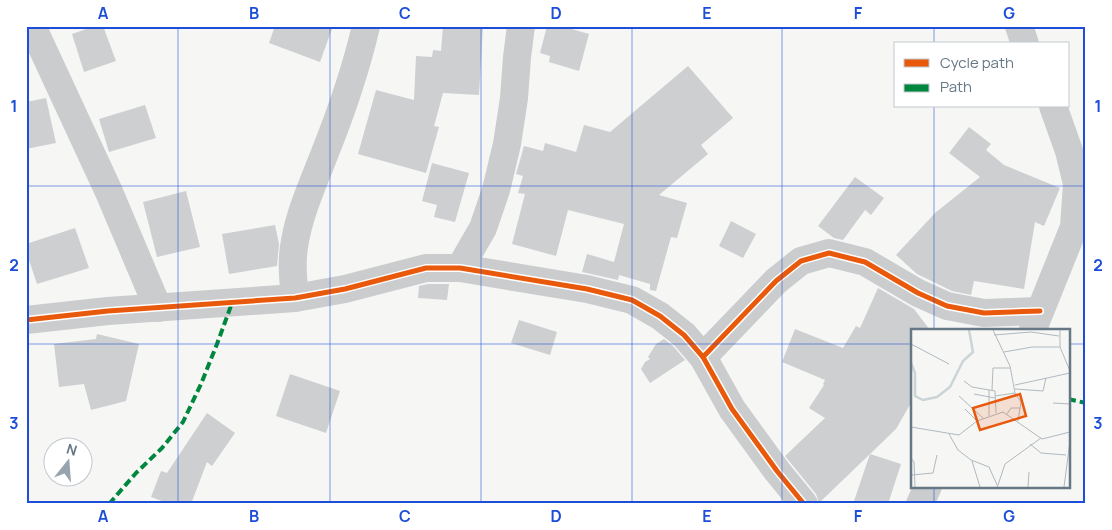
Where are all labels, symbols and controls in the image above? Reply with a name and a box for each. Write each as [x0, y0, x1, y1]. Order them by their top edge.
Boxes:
text: A [98, 2, 109, 24]
text: B [249, 2, 259, 24]
text: C [399, 2, 411, 24]
text: D [550, 2, 562, 24]
text: E [702, 2, 712, 24]
text: F [854, 2, 863, 24]
text: G [1003, 2, 1015, 24]
legend [894, 42, 1070, 108]
text: Cycle path [940, 52, 1014, 73]
text: Path [940, 76, 972, 97]
text: 1 [10, 95, 18, 117]
text: 1 [1094, 95, 1102, 117]
text: 2 [9, 254, 19, 276]
text: 2 [1093, 254, 1103, 276]
inset map [911, 329, 1070, 488]
text: 3 [9, 412, 19, 434]
text: 3 [1093, 412, 1103, 434]
north arrow [42, 438, 92, 488]
text: N [64, 439, 80, 460]
text: A [98, 505, 109, 527]
text: B [249, 505, 259, 527]
text: C [399, 505, 411, 527]
text: D [550, 505, 562, 527]
text: E [702, 505, 712, 527]
text: F [854, 505, 863, 527]
text: G [1003, 505, 1015, 527]

